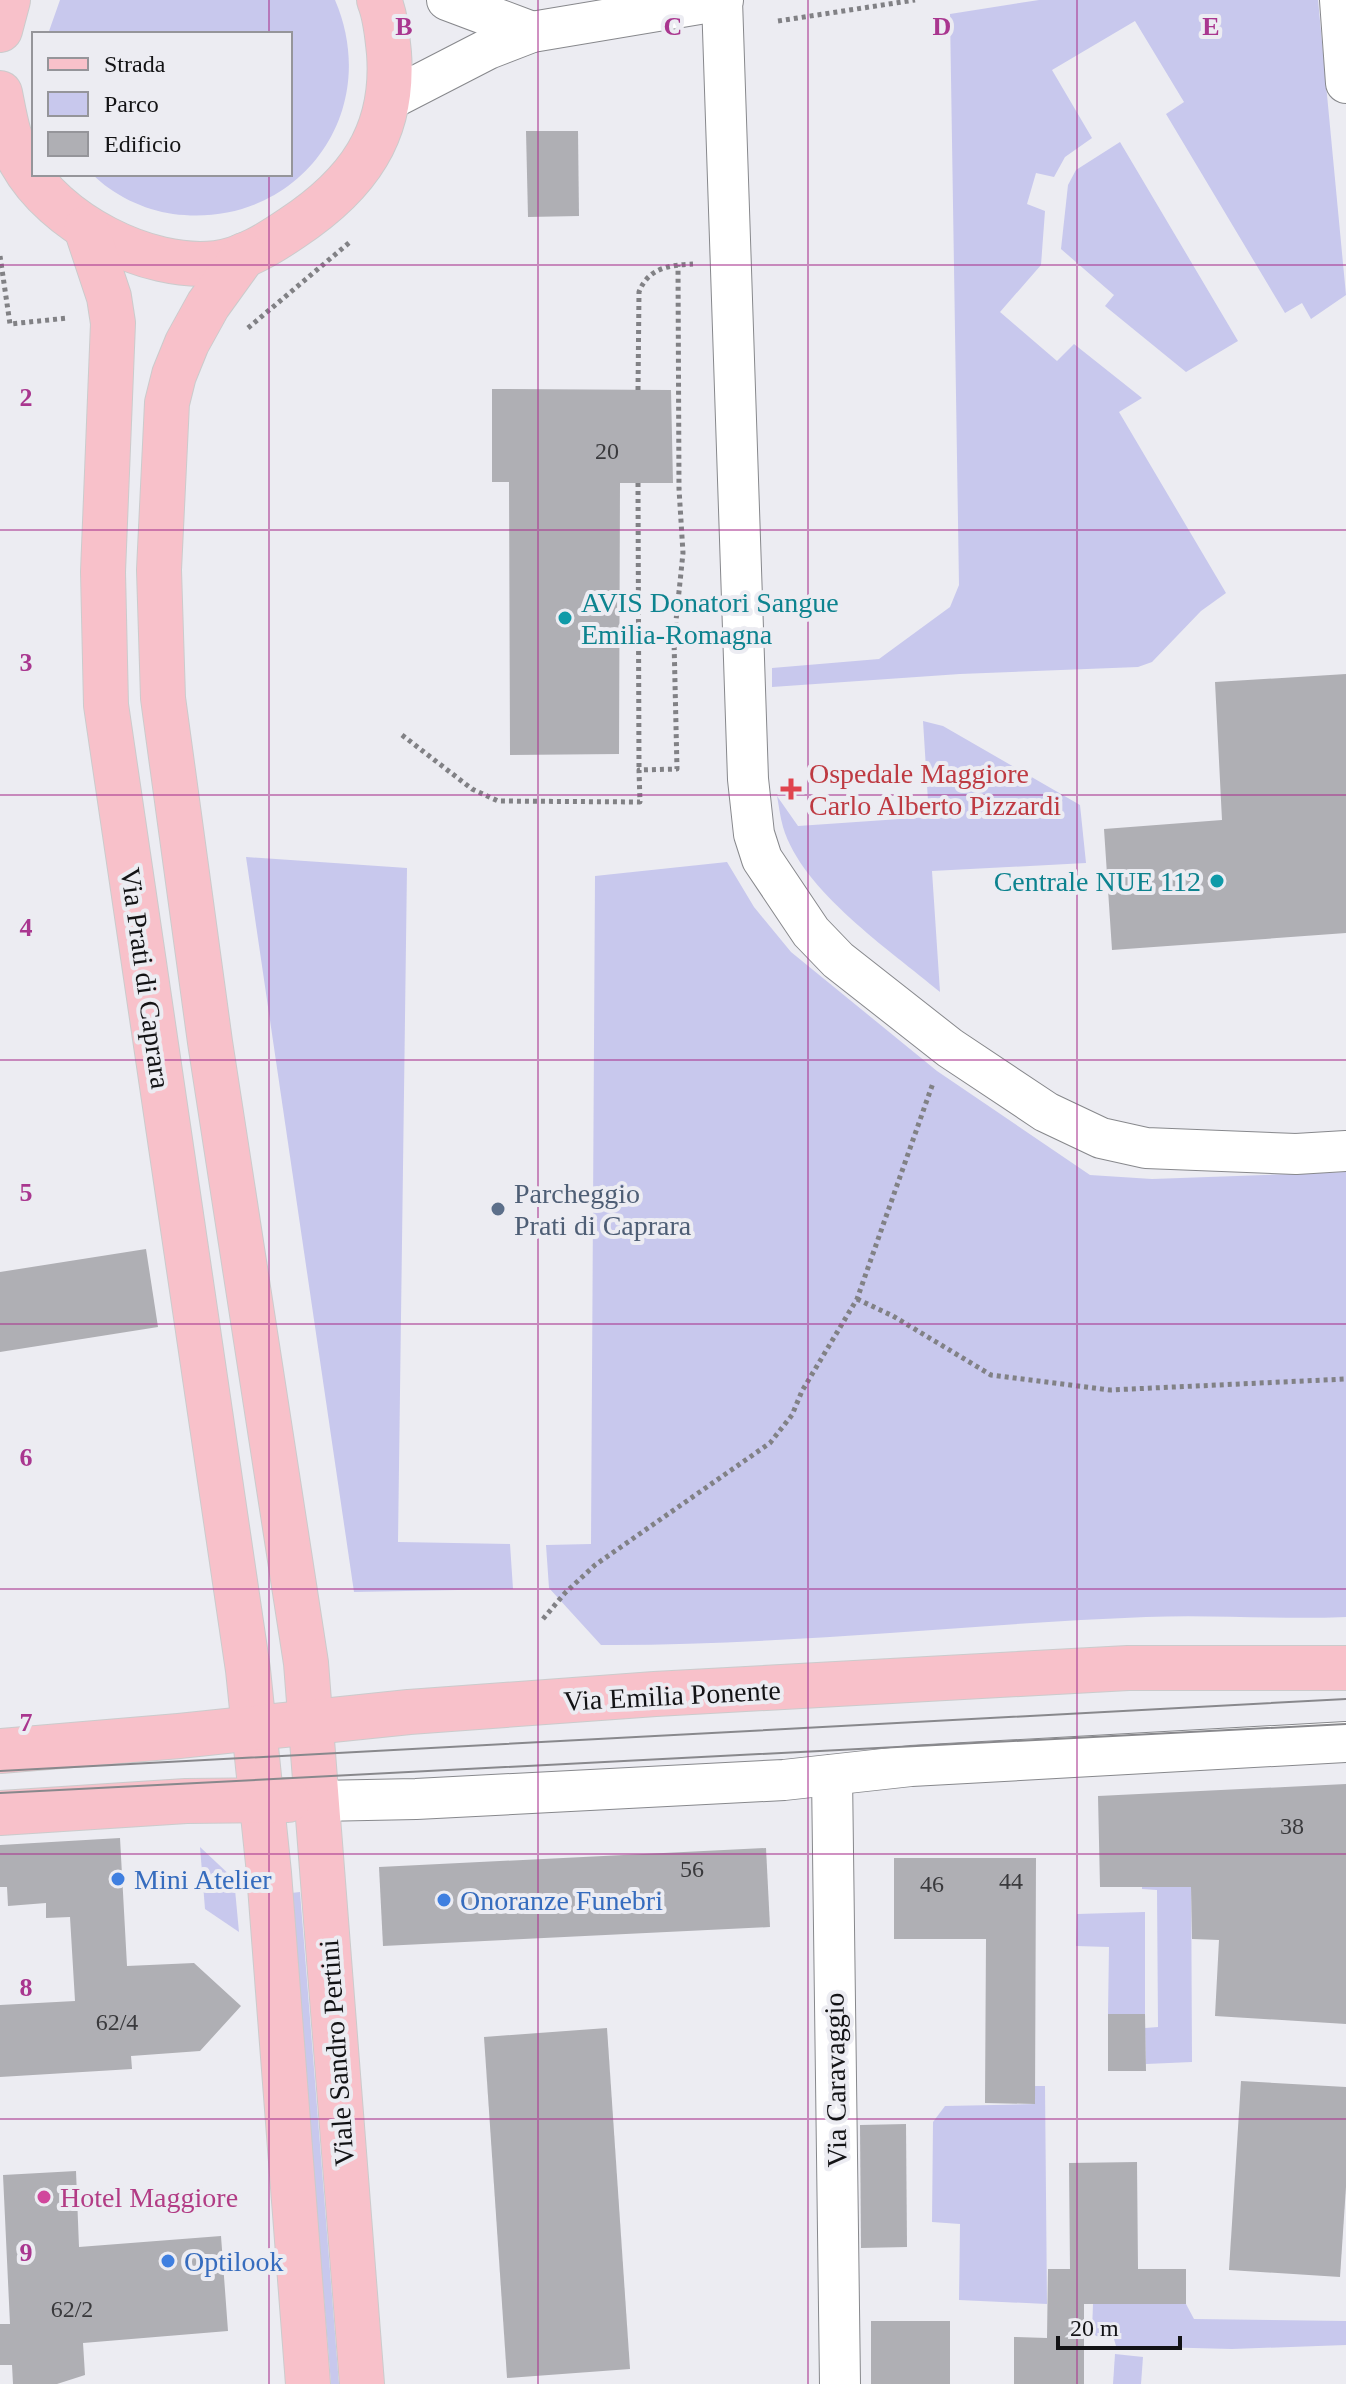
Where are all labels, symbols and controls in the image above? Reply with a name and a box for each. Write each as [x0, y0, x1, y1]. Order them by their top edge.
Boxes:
text: B [395, 12, 413, 41]
text: C [664, 12, 682, 41]
text: D [933, 12, 951, 41]
text: E [1202, 12, 1220, 41]
legend [32, 32, 292, 176]
text: Strada [104, 51, 166, 77]
text: Parco [104, 91, 159, 117]
text: Edificio [104, 131, 181, 157]
text: 2 [20, 383, 33, 412]
house number: 20 [595, 438, 619, 464]
place label: AVIS Donatori Sangue Emilia-Romagna [581, 587, 839, 650]
marker: AVIS Donatori Sangue Emilia-Romagna [556, 609, 574, 627]
text: 3 [20, 648, 33, 677]
place label: Ospedale Maggiore Carlo Alberto Pizzardi [809, 758, 1061, 821]
marker: Ospedale Maggiore Carlo Alberto Pizzardi [780, 778, 802, 800]
street label: Via Prati di Caprara [115, 865, 176, 1091]
place label: Centrale NUE 112 [994, 866, 1201, 897]
marker: Centrale NUE 112 [1208, 872, 1226, 890]
text: 4 [20, 913, 33, 942]
text: 5 [20, 1178, 33, 1207]
place label: Parcheggio Prati di Caprara [514, 1178, 692, 1241]
marker: Parcheggio Prati di Caprara [489, 1200, 507, 1218]
text: 6 [20, 1443, 33, 1472]
street label: Via Emilia Ponente [563, 1674, 781, 1717]
text: 7 [20, 1708, 33, 1737]
house number: 38 [1280, 1813, 1304, 1839]
house number: 56 [680, 1856, 704, 1882]
place label: Mini Atelier [134, 1864, 272, 1895]
house number: 44 [999, 1868, 1023, 1894]
marker: Mini Atelier [109, 1870, 127, 1888]
house number: 46 [920, 1871, 944, 1897]
place label: Onoranze Funebri [460, 1885, 663, 1916]
marker: Onoranze Funebri [435, 1891, 453, 1909]
street label: Viale Sandro Pertini [313, 1938, 360, 2167]
text: 8 [20, 1973, 33, 2002]
street label: Via Caravaggio [818, 1992, 853, 2168]
house number: 62/4 [96, 2009, 138, 2035]
place label: Hotel Maggiore [60, 2182, 238, 2213]
marker: Hotel Maggiore [35, 2188, 53, 2206]
text: 9 [20, 2238, 33, 2267]
place label: Optilook [184, 2246, 284, 2277]
marker: Optilook [159, 2252, 177, 2270]
house number: 62/2 [51, 2296, 93, 2322]
scale bar [1058, 2300, 1180, 2350]
text: 20 m [1070, 2315, 1119, 2341]

